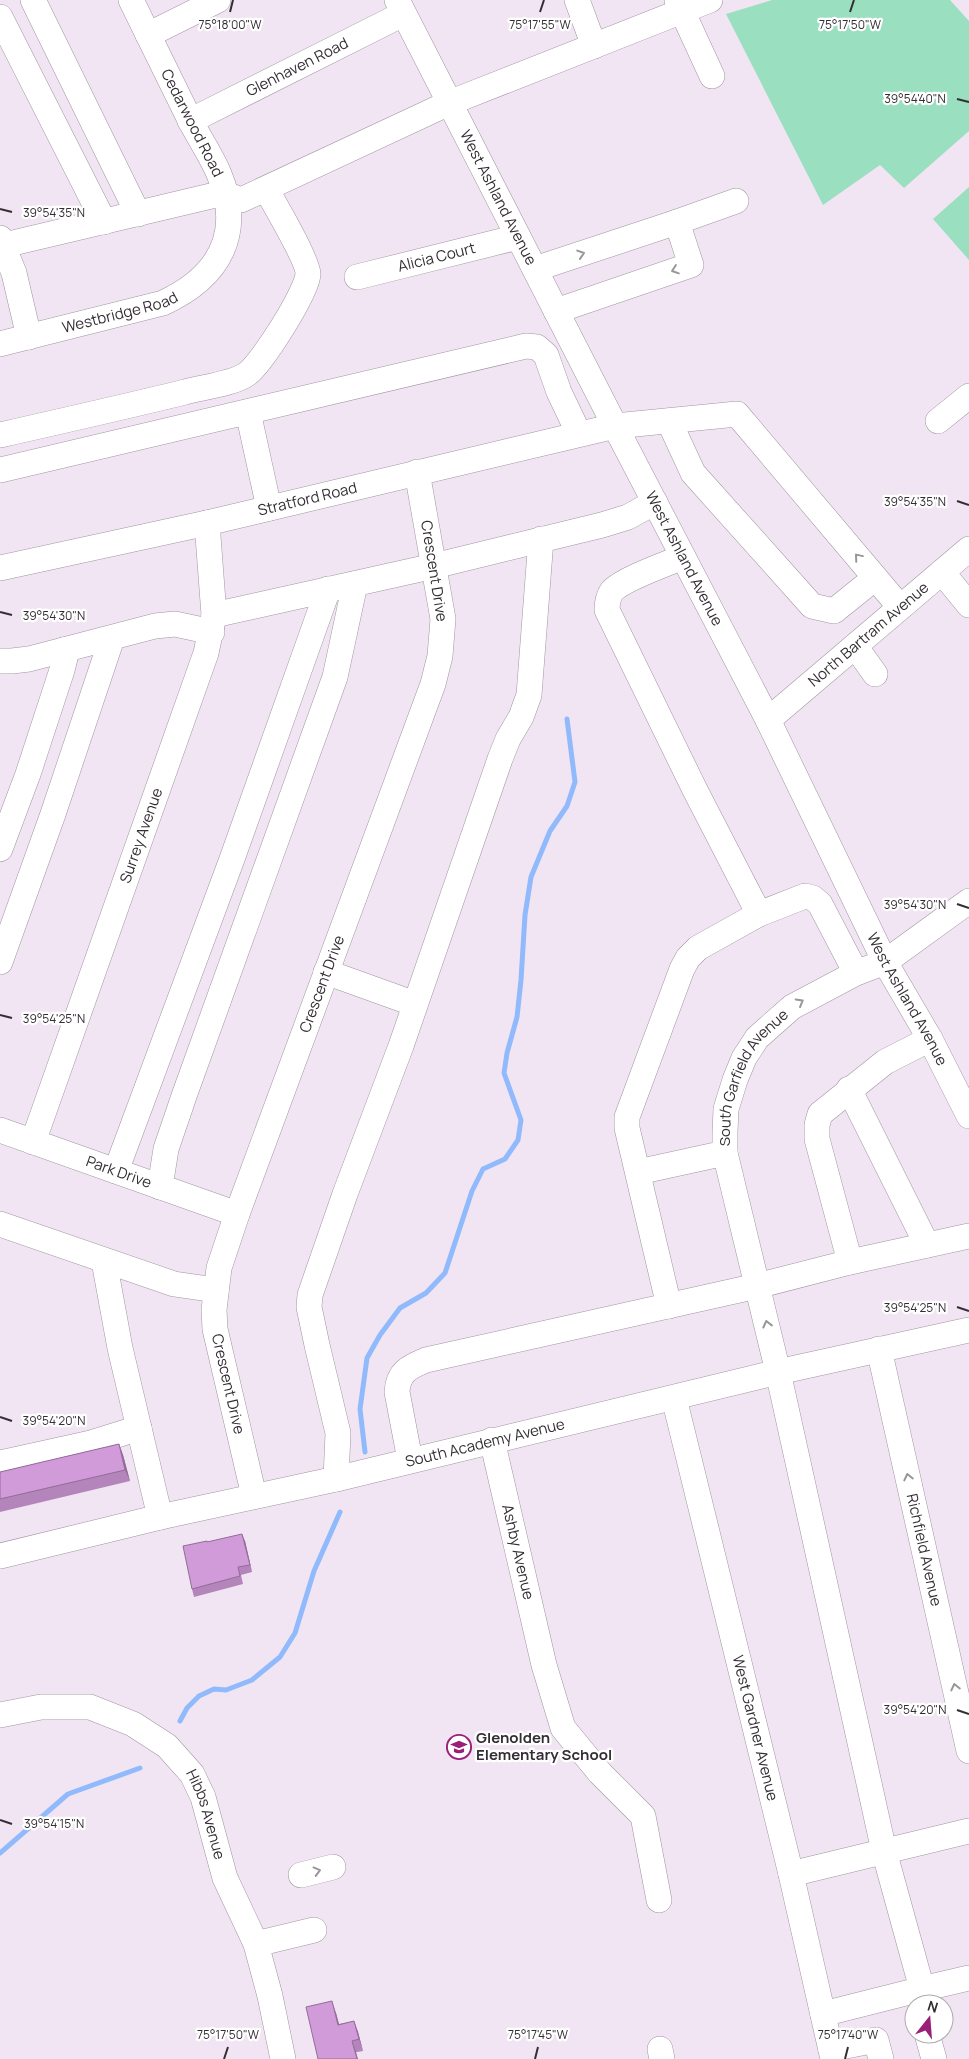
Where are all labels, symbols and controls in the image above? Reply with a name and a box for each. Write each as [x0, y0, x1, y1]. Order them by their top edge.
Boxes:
text: 75°18'00"W [198, 16, 262, 33]
text: 75°17'55"W [509, 16, 571, 33]
text: 75°17'50"W [819, 16, 882, 33]
street label: Glenhaven Road [242, 32, 352, 101]
street label: Cedarwood Road [156, 65, 229, 180]
text: 39°54'40"N [884, 90, 946, 107]
street label: West Ashland Avenue [455, 126, 542, 269]
text: 39°54'35"N [23, 204, 85, 221]
street label: Alicia Court [395, 237, 478, 277]
one-way arrow [576, 250, 585, 260]
one-way arrow [672, 264, 680, 274]
street label: Westbridge Road [60, 286, 181, 338]
street label: Stratford Road [256, 477, 359, 521]
street label: West Ashland Avenue [641, 487, 728, 630]
text: 39°54'35"N [884, 493, 946, 510]
street label: Crescent Drive [416, 519, 453, 623]
one-way arrow [855, 554, 863, 563]
street label: North Bartram Avenue [803, 577, 933, 691]
text: 39°54'30"N [23, 607, 85, 624]
street label: Surrey Avenue [114, 785, 168, 886]
text: 39°54'30"N [884, 896, 946, 913]
street label: West Ashland Avenue [862, 929, 953, 1069]
street label: Crescent Drive [294, 932, 349, 1035]
one-way arrow [795, 998, 804, 1008]
street label: South Garfield Avenue [714, 1004, 793, 1146]
text: 39°54'25"N [23, 1010, 85, 1027]
street label: Park Drive [83, 1150, 155, 1193]
text: 39°54'25"N [884, 1299, 946, 1316]
one-way arrow [762, 1320, 773, 1329]
street label: Crescent Drive [207, 1332, 250, 1436]
text: 39°54'20"N [23, 1412, 85, 1429]
street label: South Academy Avenue [403, 1413, 567, 1472]
one-way arrow [903, 1472, 913, 1481]
street label: Richfield Avenue [902, 1492, 947, 1608]
street label: Ashby Avenue [497, 1502, 540, 1602]
street label: West Gardner Avenue [728, 1653, 784, 1803]
one-way arrow [950, 1682, 960, 1691]
text: 39°54'20"N [884, 1701, 946, 1718]
place label: Glenolden Elementary School [476, 1727, 612, 1765]
school or university icon: Glenolden Elementary School [446, 1734, 472, 1760]
street label: Hibbs Avenue [181, 1766, 231, 1862]
text: 39°54'15"N [24, 1815, 84, 1832]
one-way arrow [313, 1866, 322, 1877]
north arrow [904, 1994, 954, 2044]
text: N [925, 1996, 941, 2017]
text: 75°17'50"W [197, 2026, 260, 2043]
text: 75°17'45"W [508, 2026, 569, 2043]
text: 75°17'40"W [818, 2026, 879, 2043]

